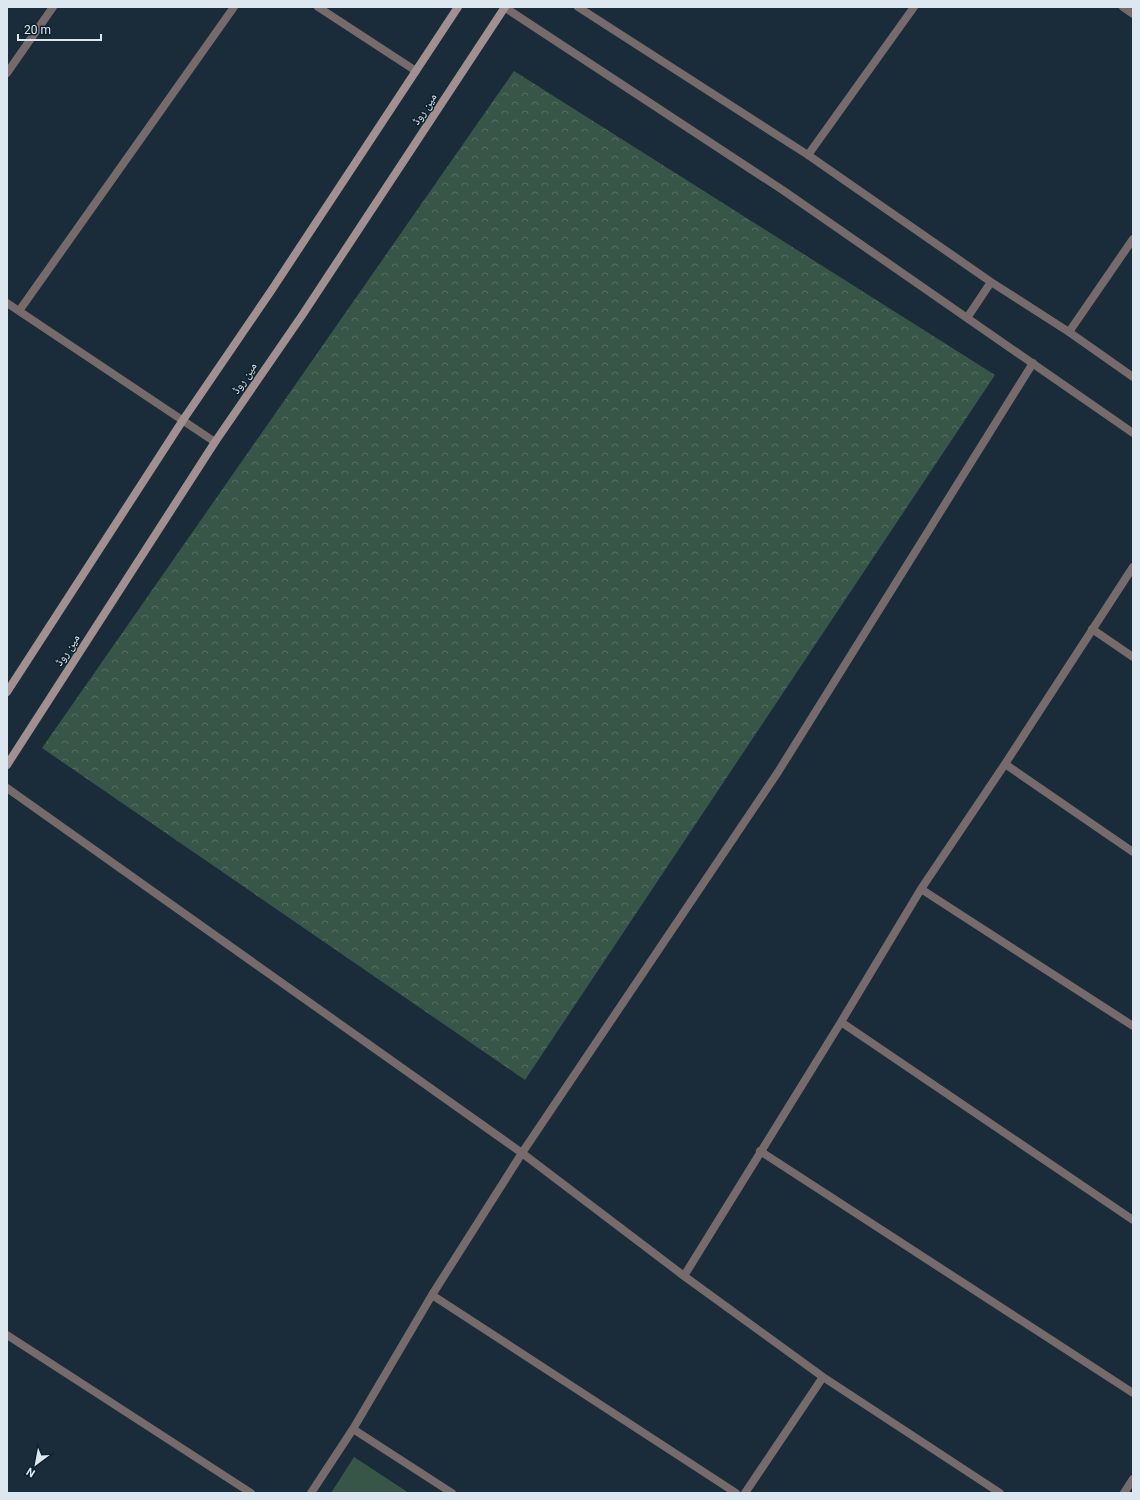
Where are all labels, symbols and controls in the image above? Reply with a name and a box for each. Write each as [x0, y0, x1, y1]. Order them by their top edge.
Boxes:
scale bar [18, 16, 101, 42]
text: 20 m [24, 23, 51, 37]
street label: مین روڈ [409, 91, 440, 128]
street label: مین روڈ [228, 360, 260, 397]
street label: مین روڈ [52, 632, 83, 669]
north arrow [16, 1444, 56, 1484]
text: N [24, 1464, 38, 1480]

